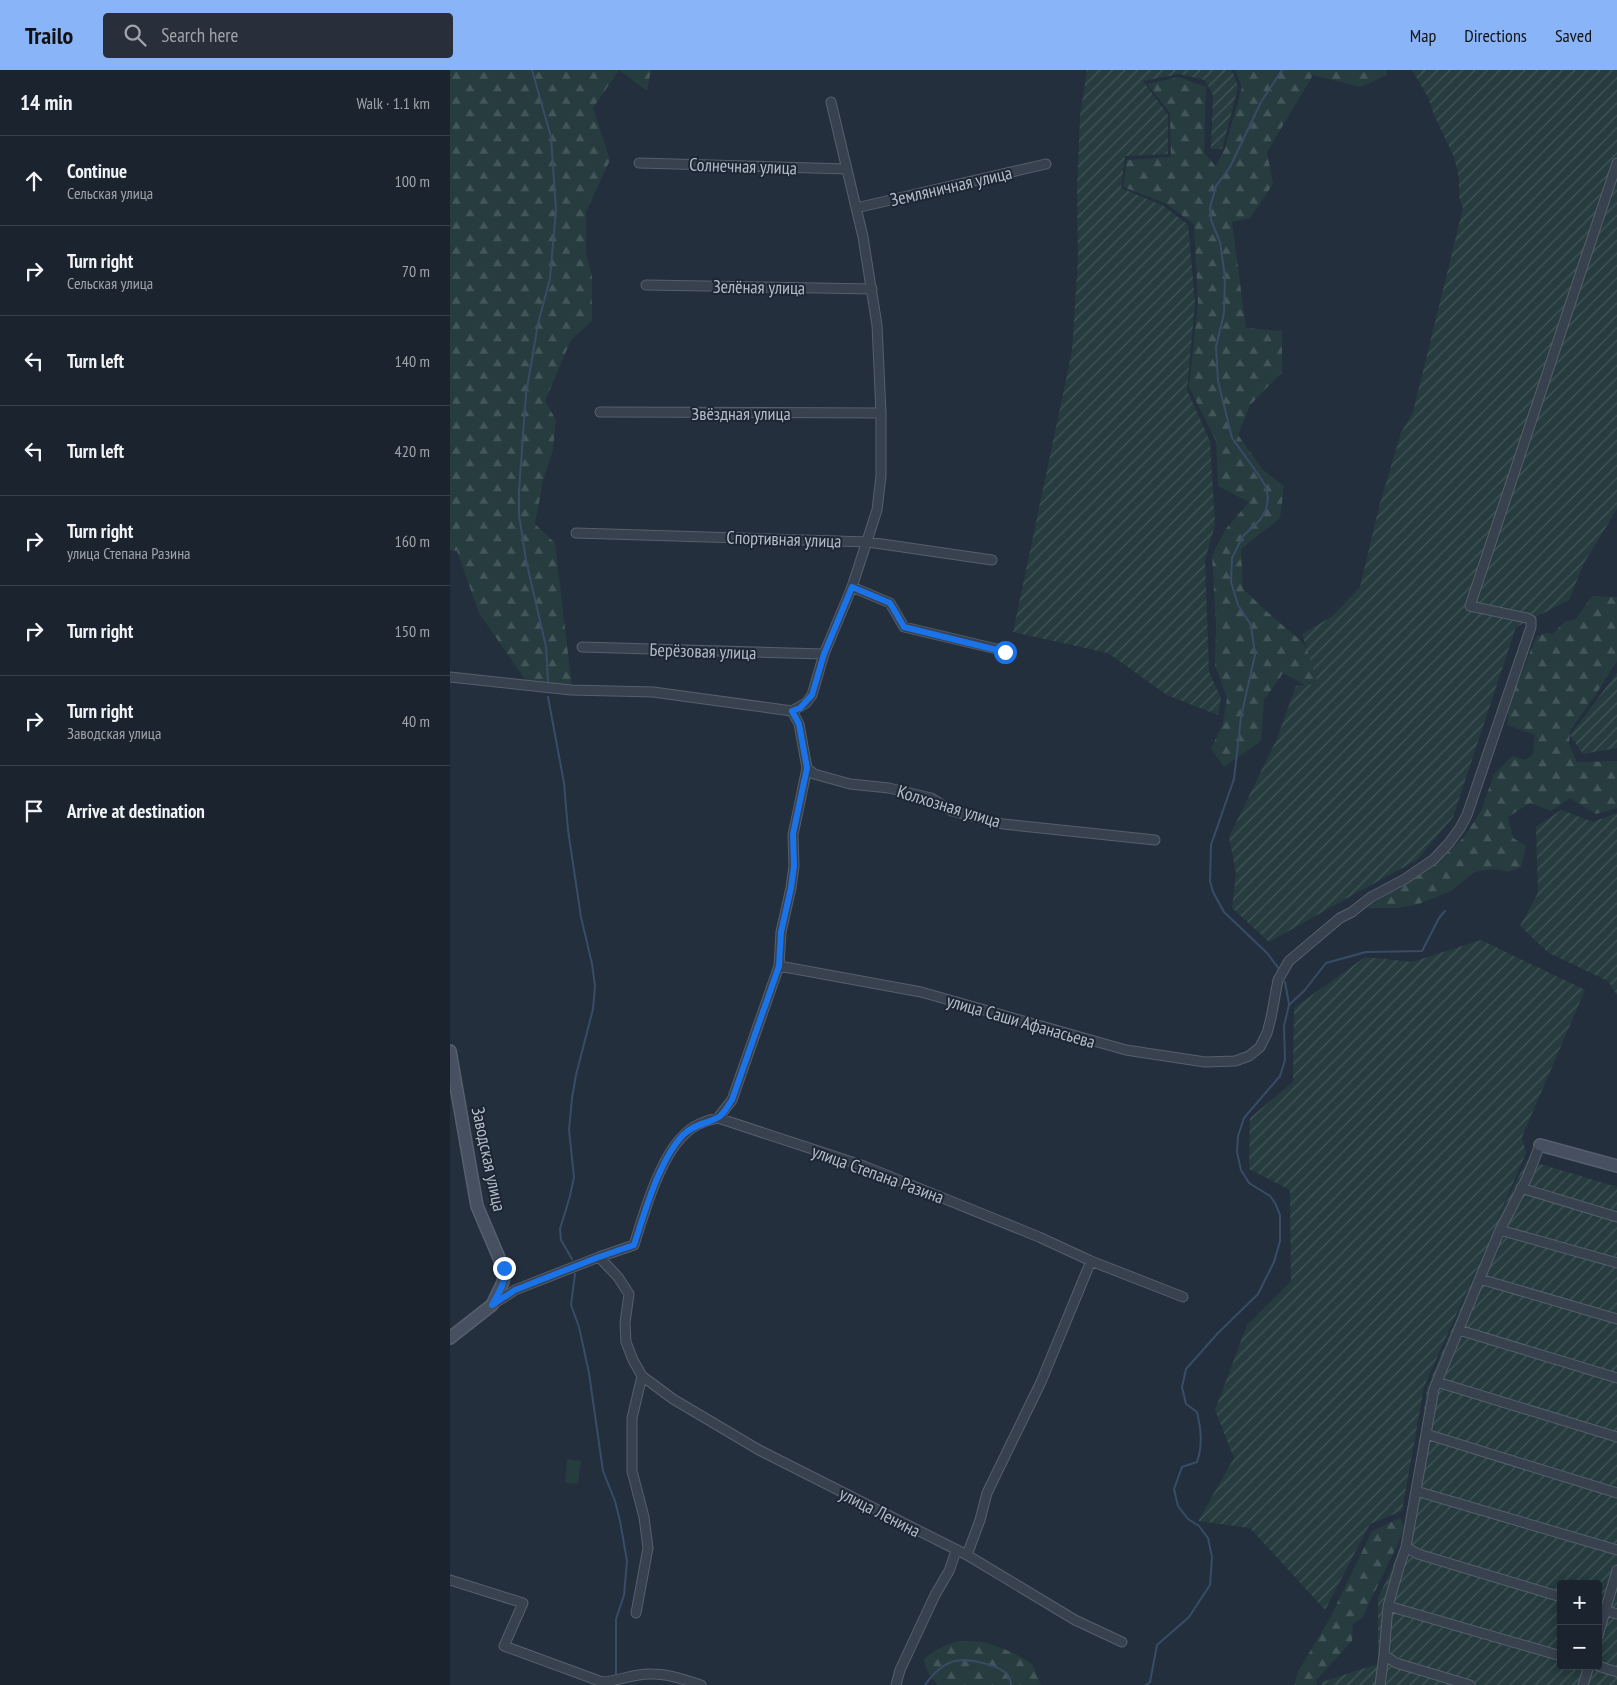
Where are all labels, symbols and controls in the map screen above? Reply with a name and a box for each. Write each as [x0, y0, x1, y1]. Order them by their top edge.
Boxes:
search box [103, 13, 453, 58]
text: Trailo [25, 20, 73, 51]
icon: search [121, 21, 149, 49]
text: Search here [161, 23, 238, 47]
text: Map [1410, 24, 1436, 47]
text: Directions [1464, 24, 1527, 47]
text: Saved [1555, 24, 1592, 47]
text: 14 min [20, 89, 72, 116]
text: Walk · 1.1 km [356, 93, 430, 113]
street label: Солнечная улица [689, 153, 797, 179]
text: Continue [67, 159, 127, 183]
street label: Земляничная улица [888, 161, 1014, 211]
icon: ahead [20, 167, 48, 195]
text: 100 m [395, 171, 430, 191]
text: Сельская улица [67, 183, 153, 203]
text: Turn right [67, 249, 133, 273]
icon: right [20, 257, 48, 285]
text: 70 m [402, 261, 430, 281]
text: Сельская улица [67, 273, 153, 293]
street label: Зелёная улица [713, 275, 805, 299]
icon: left [20, 347, 48, 375]
text: Turn left [67, 349, 124, 373]
text: 140 m [395, 351, 430, 371]
street label: Звёздная улица [691, 402, 791, 425]
icon: left [20, 437, 48, 465]
text: Turn left [67, 439, 124, 463]
text: 420 m [395, 441, 430, 461]
text: Turn right [67, 519, 133, 543]
street label: Спортивная улица [726, 526, 842, 552]
icon: right [20, 527, 48, 555]
text: 160 m [395, 531, 430, 551]
text: улица Степана Разина [67, 543, 190, 563]
icon: right [20, 617, 48, 645]
text: Turn right [67, 619, 133, 643]
text: 150 m [395, 621, 430, 641]
street label: Берёзовая улица [649, 638, 757, 664]
route start [994, 641, 1017, 664]
text: Turn right [67, 699, 133, 723]
icon: right [20, 707, 48, 735]
text: 40 m [402, 711, 430, 731]
text: Заводская улица [67, 723, 161, 743]
street label: Колхозная улица [894, 779, 1004, 833]
icon: arrive [20, 797, 48, 825]
text: Arrive at destination [67, 799, 205, 823]
street label: улица Саши Афанасьева [944, 989, 1098, 1053]
street label: Заводская улица [467, 1105, 511, 1213]
street label: улица Степана Разина [809, 1139, 947, 1209]
route end [493, 1257, 516, 1280]
street label: улица Ленина [836, 1482, 924, 1542]
map controls [1557, 1580, 1602, 1670]
button: + [1557, 1580, 1602, 1625]
button: − [1557, 1625, 1602, 1670]

